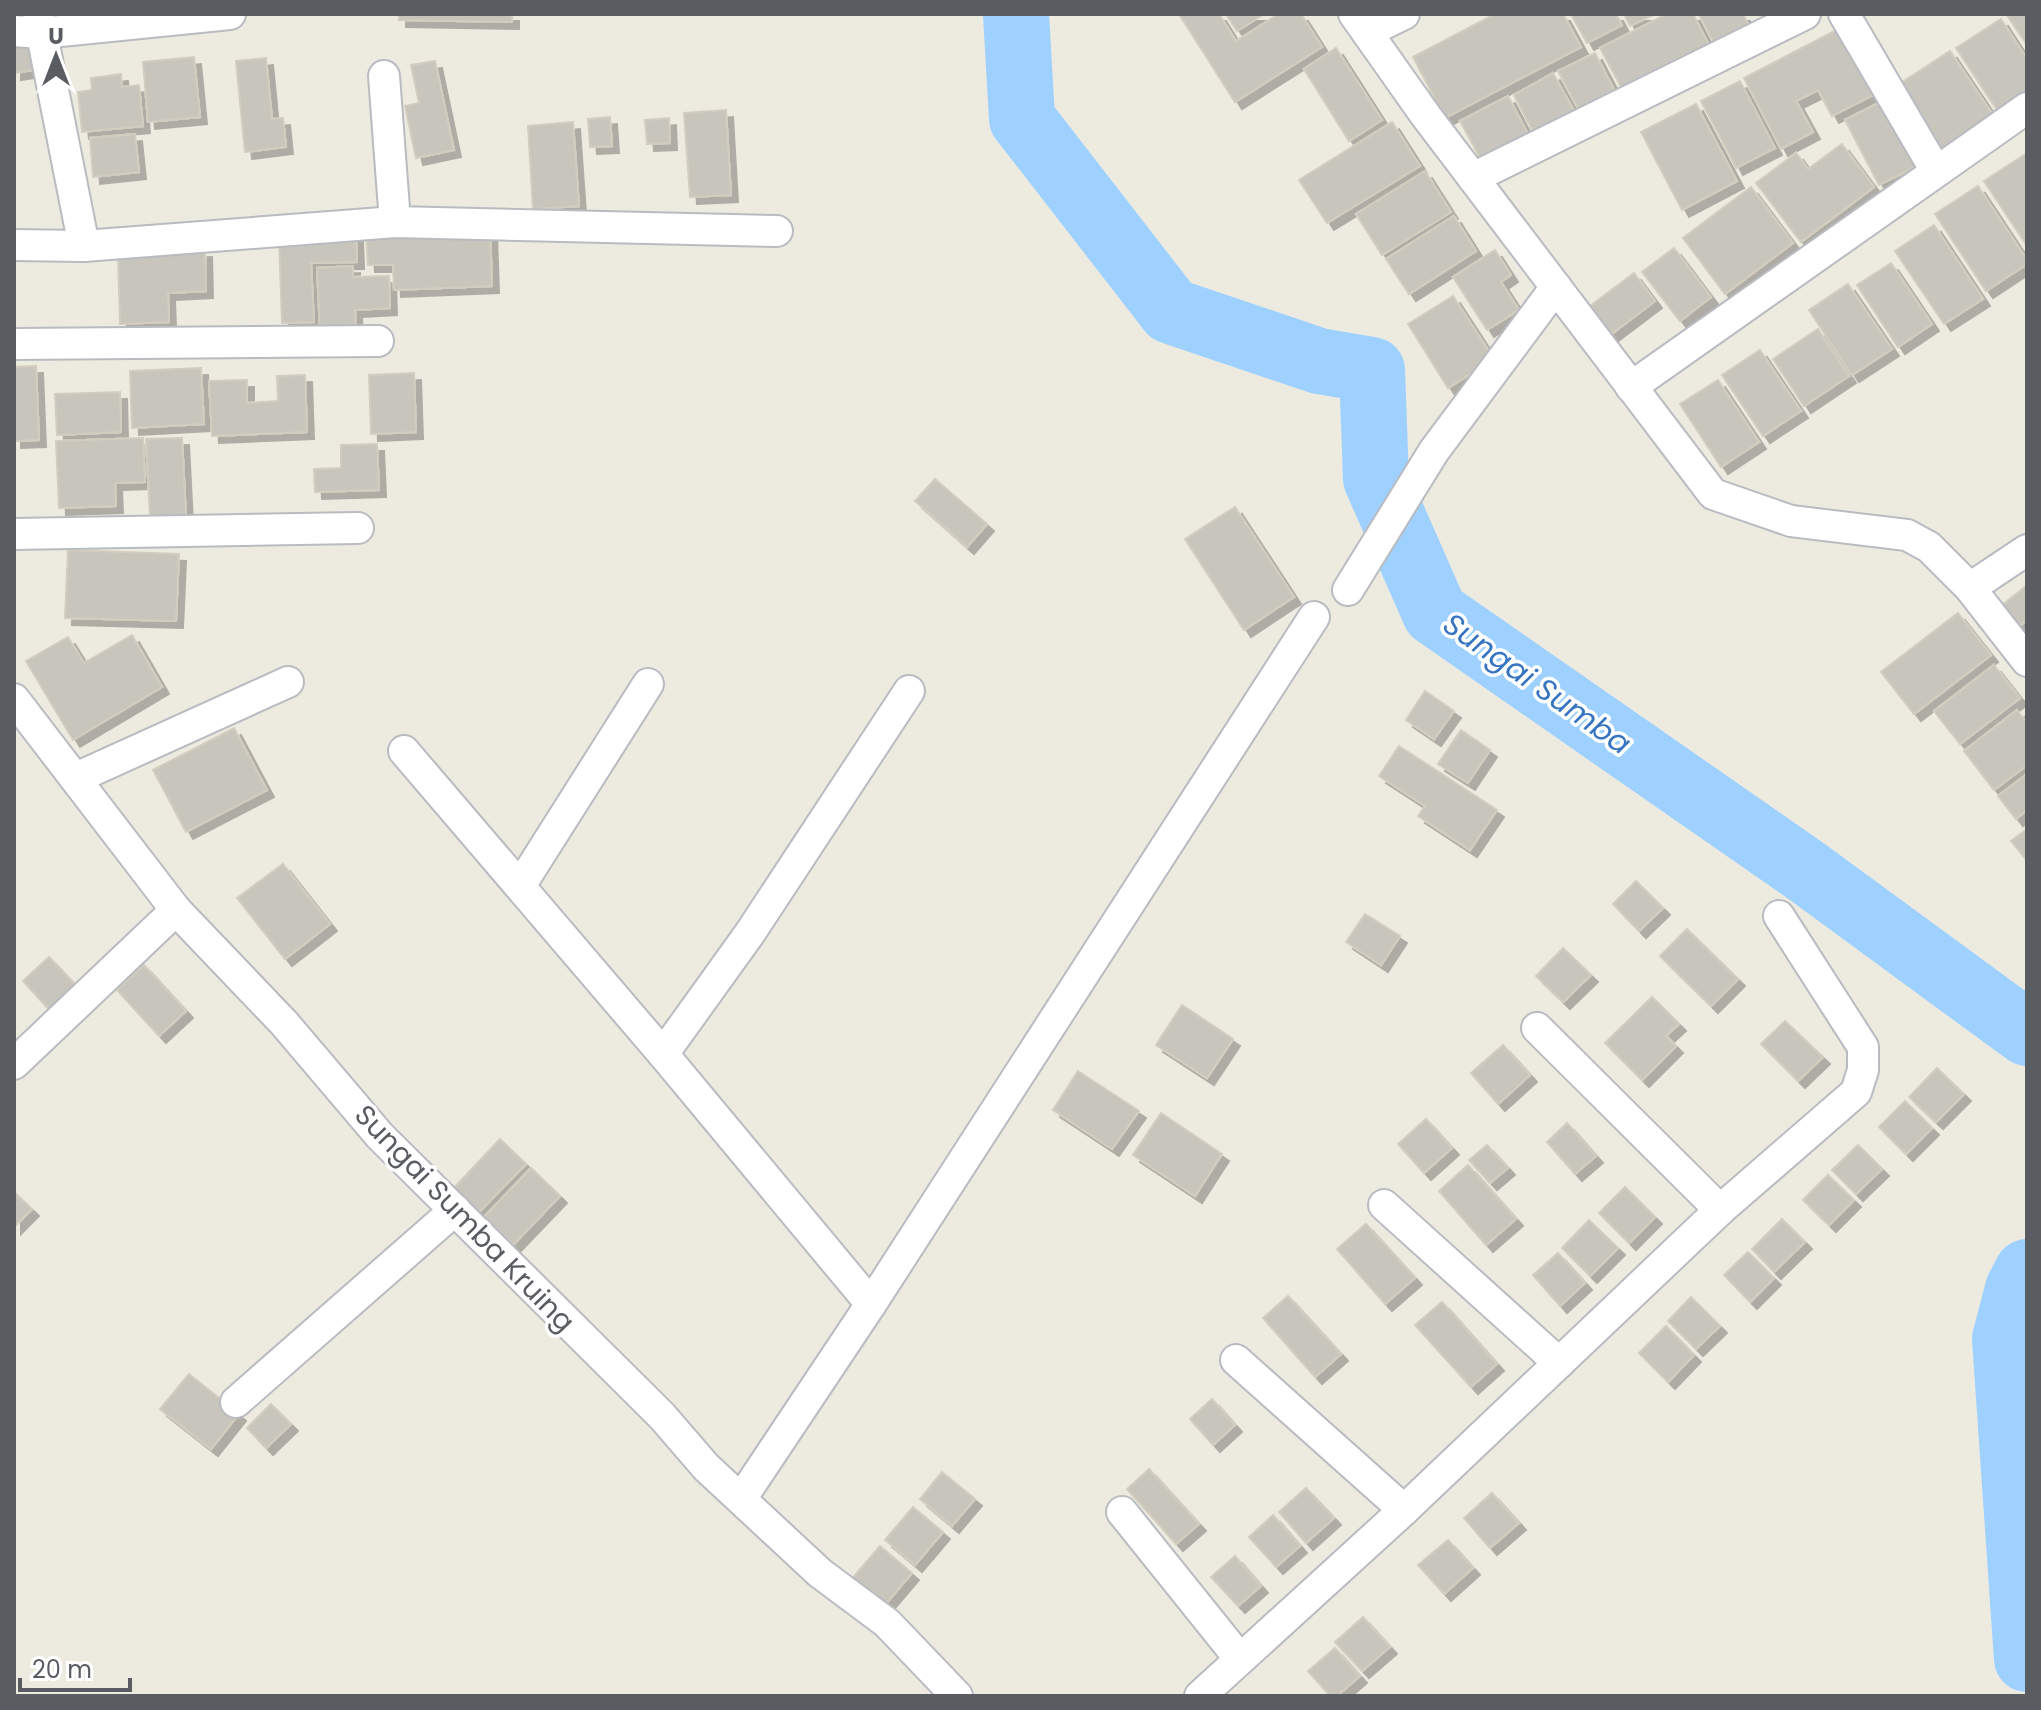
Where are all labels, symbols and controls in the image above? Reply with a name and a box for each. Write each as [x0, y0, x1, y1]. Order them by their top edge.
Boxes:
north arrow [16, 16, 96, 96]
text: U [48, 21, 64, 52]
water label: Sungai Sumba [1434, 603, 1640, 765]
street label: Sungai Sumba Kruing [346, 1096, 584, 1340]
scale bar [20, 1642, 130, 1692]
text: 20 m [32, 1653, 92, 1686]

